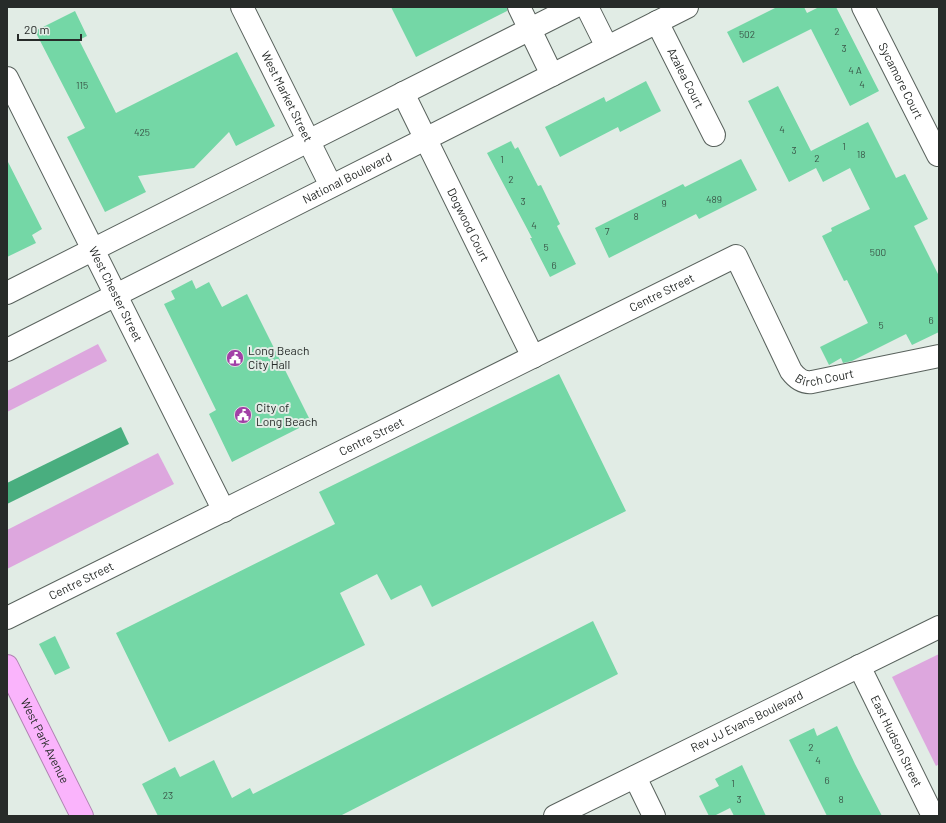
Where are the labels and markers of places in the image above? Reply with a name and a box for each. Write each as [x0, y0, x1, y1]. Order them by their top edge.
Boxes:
place label: Long Beach City Hall [248, 343, 309, 371]
public building icon: Long Beach City Hall [225, 348, 245, 368]
place label: City of Long Beach [256, 400, 317, 428]
public building icon: City of Long Beach [233, 405, 253, 425]

